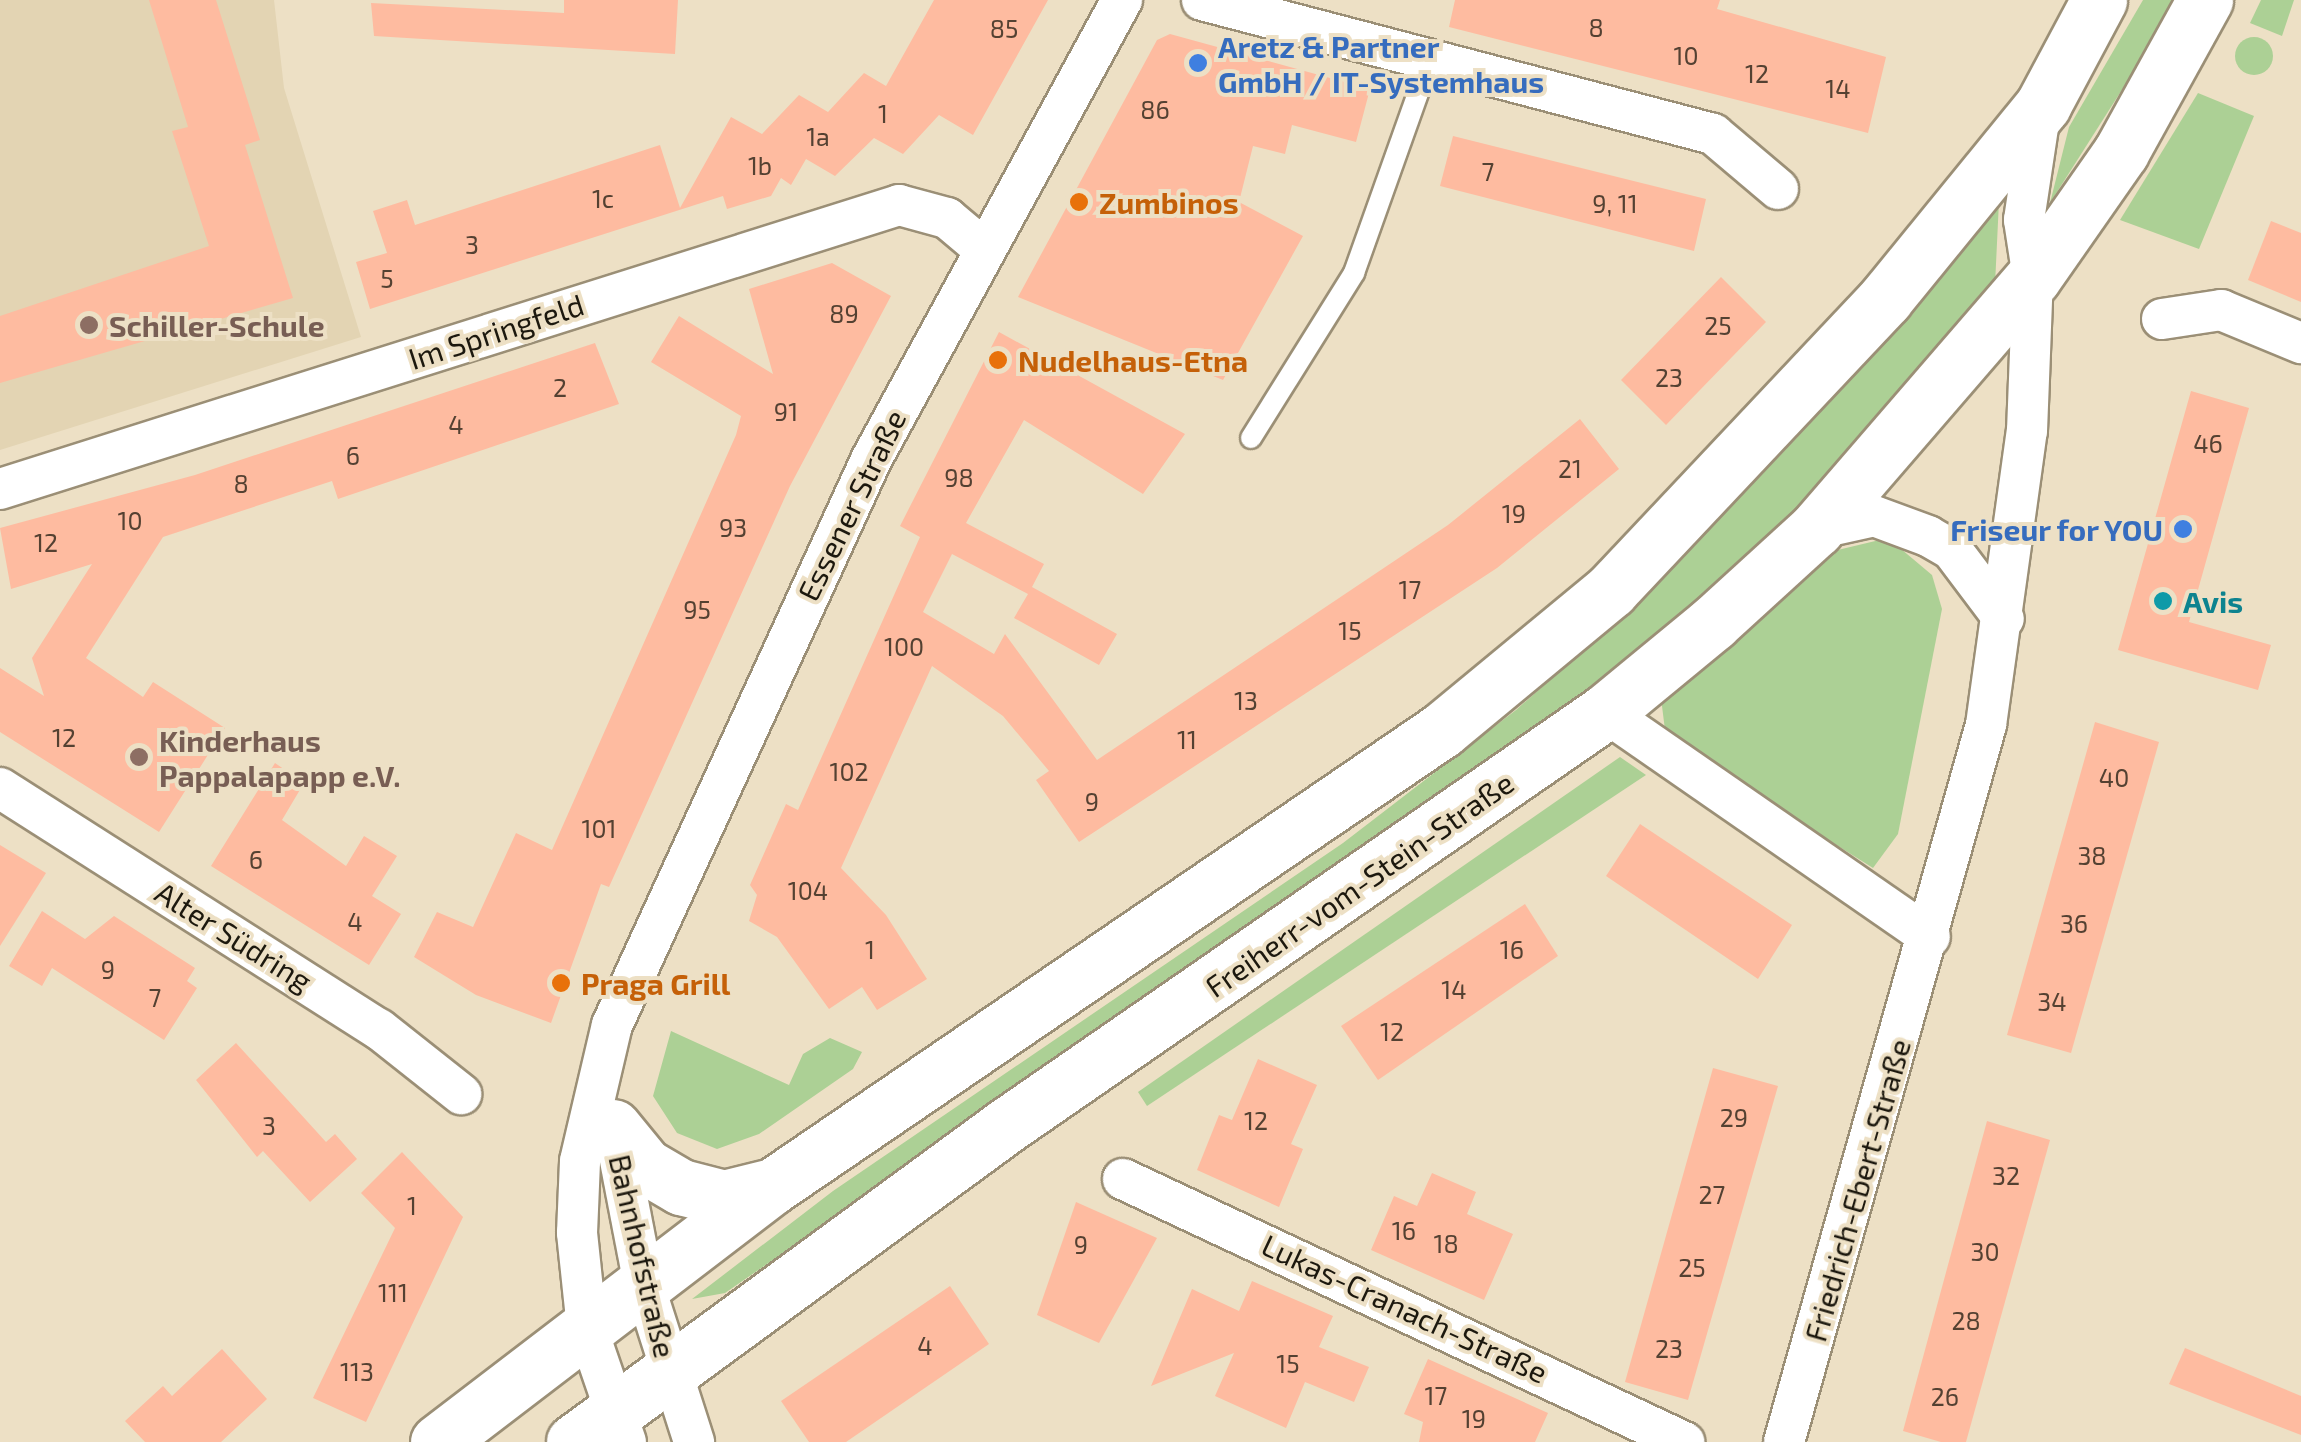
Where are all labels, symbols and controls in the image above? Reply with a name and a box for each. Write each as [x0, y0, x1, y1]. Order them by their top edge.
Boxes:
house number: 8 [1588, 12, 1604, 42]
house number: 85 [990, 13, 1018, 43]
place label: Aretz & Partner GmbH / IT-Systemhaus [1218, 28, 1544, 98]
house number: 10 [1673, 40, 1699, 70]
marker: Aretz & Partner GmbH / IT-Systemhaus [1187, 52, 1209, 74]
house number: 12 [1745, 58, 1769, 88]
house number: 14 [1825, 73, 1851, 103]
house number: 86 [1140, 94, 1170, 124]
house number: 1 [878, 98, 888, 128]
house number: 1a [806, 121, 830, 151]
house number: 1b [748, 150, 772, 180]
house number: 7 [1482, 156, 1494, 186]
house number: 1c [592, 183, 614, 213]
place label: Zumbinos [1099, 184, 1239, 220]
house number: 9, 11 [1592, 188, 1638, 218]
marker: Zumbinos [1068, 191, 1090, 213]
house number: 3 [465, 229, 479, 259]
house number: 5 [380, 263, 394, 293]
street label: Im Springfeld [404, 286, 588, 376]
house number: 89 [829, 298, 859, 328]
place label: Schiller-Schule [109, 307, 325, 343]
house number: 25 [1704, 310, 1732, 340]
marker: Schiller-Schule [78, 314, 100, 336]
place label: Nudelhaus-Etna [1018, 342, 1248, 378]
marker: Nudelhaus-Etna [987, 349, 1009, 371]
house number: 23 [1655, 362, 1683, 392]
house number: 2 [553, 372, 567, 402]
house number: 91 [774, 396, 798, 426]
street label: Essener Straße [789, 403, 913, 607]
house number: 4 [448, 409, 464, 439]
house number: 46 [2193, 428, 2223, 458]
house number: 6 [346, 440, 360, 470]
house number: 21 [1558, 453, 1582, 483]
house number: 98 [944, 462, 974, 492]
house number: 8 [233, 468, 249, 498]
house number: 19 [1502, 498, 1526, 528]
house number: 10 [117, 505, 143, 535]
place label: Friseur for YOU [1948, 511, 2163, 547]
house number: 93 [719, 512, 747, 542]
marker: Friseur for YOU [2172, 518, 2194, 540]
house number: 12 [34, 527, 58, 557]
house number: 17 [1399, 574, 1421, 604]
place label: Avis [2183, 583, 2243, 619]
marker: Avis [2152, 590, 2174, 612]
house number: 95 [683, 594, 711, 624]
house number: 15 [1338, 615, 1362, 645]
house number: 100 [884, 631, 924, 661]
house number: 13 [1234, 685, 1258, 715]
house number: 12 [52, 722, 76, 752]
place label: Kinderhaus Pappalapapp e.V. [159, 722, 400, 792]
house number: 11 [1177, 724, 1197, 754]
marker: Kinderhaus Pappalapapp e.V. [128, 746, 150, 768]
house number: 102 [829, 756, 869, 786]
house number: 40 [2099, 762, 2129, 792]
street label: Freiherr-vom-Stein-Straße [1198, 764, 1520, 1004]
house number: 9 [1085, 786, 1099, 816]
house number: 101 [582, 813, 616, 843]
house number: 38 [2077, 840, 2107, 870]
house number: 6 [249, 844, 263, 874]
street label: Alter Südring [149, 873, 319, 999]
house number: 104 [788, 875, 828, 905]
house number: 4 [347, 906, 363, 936]
house number: 36 [2060, 908, 2088, 938]
house number: 1 [865, 934, 875, 964]
house number: 16 [1500, 934, 1524, 964]
house number: 9 [101, 954, 115, 984]
place label: Praga Grill [581, 965, 730, 1001]
marker: Praga Grill [550, 972, 572, 994]
house number: 14 [1441, 974, 1467, 1004]
house number: 7 [149, 982, 161, 1012]
house number: 34 [2037, 986, 2067, 1016]
house number: 12 [1380, 1016, 1404, 1046]
street label: Friedrich-Ebert-Straße [1797, 1035, 1917, 1345]
house number: 29 [1720, 1102, 1748, 1132]
house number: 12 [1244, 1105, 1268, 1135]
house number: 3 [262, 1110, 276, 1140]
street label: Bahnhofstraße [602, 1151, 684, 1361]
house number: 32 [1992, 1160, 2020, 1190]
house number: 27 [1699, 1179, 1725, 1209]
house number: 1 [407, 1190, 417, 1220]
house number: 16 [1392, 1215, 1416, 1245]
street label: Lukas-Cranach-Straße [1257, 1226, 1553, 1390]
house number: 18 [1433, 1228, 1459, 1258]
house number: 9 [1074, 1229, 1088, 1259]
house number: 30 [1971, 1236, 1999, 1266]
house number: 25 [1678, 1252, 1706, 1282]
house number: 111 [378, 1277, 408, 1307]
house number: 28 [1951, 1305, 1981, 1335]
house number: 4 [917, 1330, 933, 1360]
house number: 23 [1655, 1333, 1683, 1363]
house number: 15 [1276, 1348, 1300, 1378]
house number: 113 [340, 1356, 374, 1386]
house number: 17 [1425, 1380, 1447, 1410]
house number: 26 [1931, 1381, 1959, 1411]
house number: 19 [1462, 1403, 1486, 1433]

